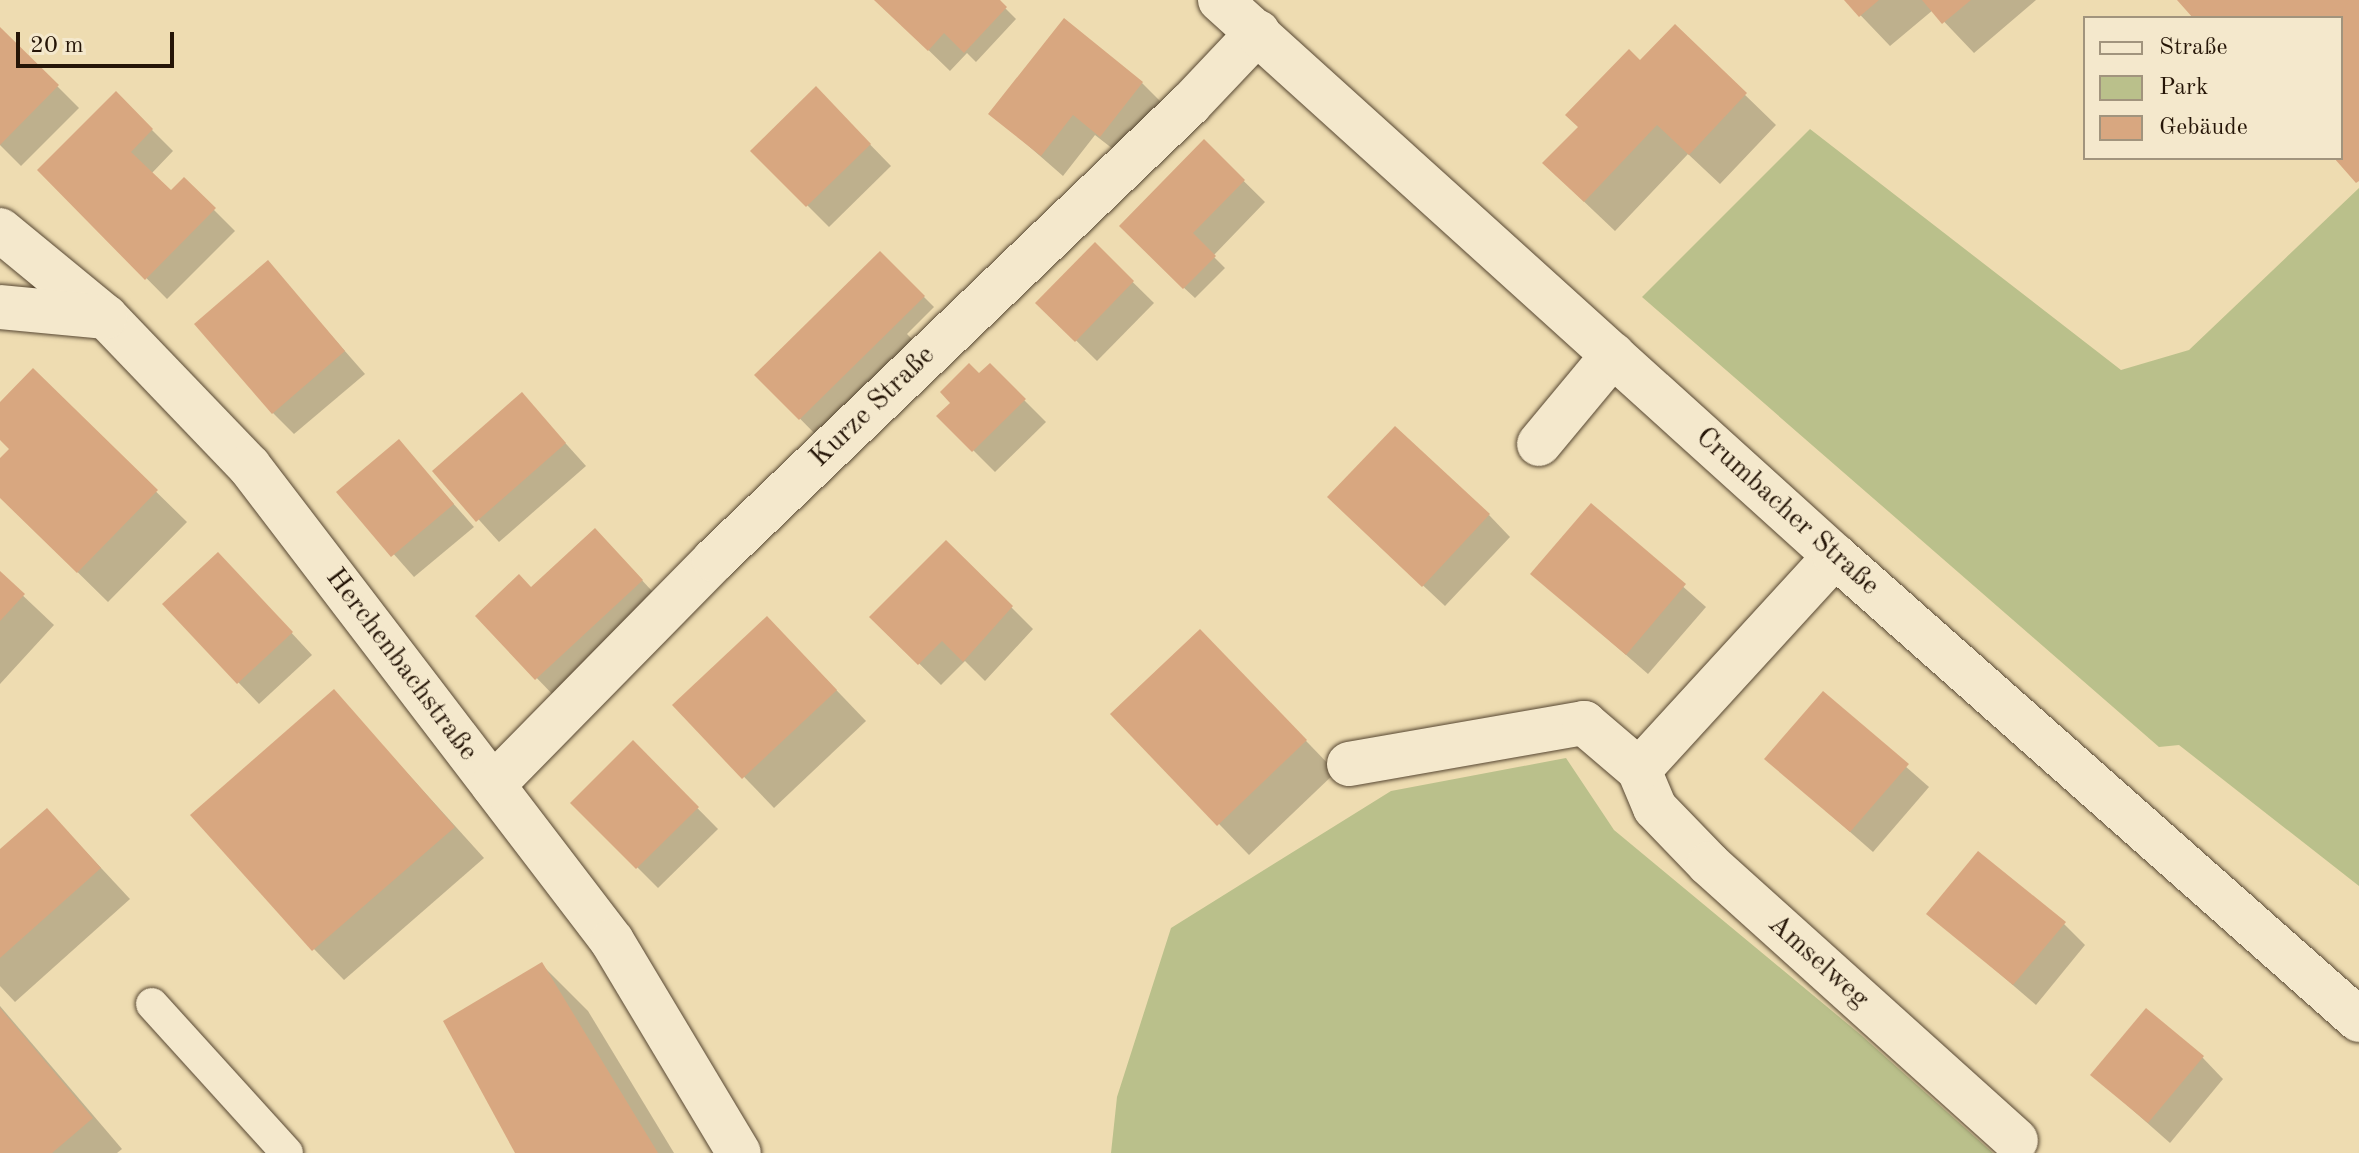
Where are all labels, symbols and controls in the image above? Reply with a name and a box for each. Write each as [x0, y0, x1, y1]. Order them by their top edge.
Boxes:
scale bar [20, 16, 178, 66]
legend [2083, 16, 2343, 160]
text: 20 m [30, 34, 84, 58]
text: Straße [2159, 36, 2228, 60]
text: Park [2159, 76, 2208, 100]
text: Gebäude [2159, 116, 2248, 140]
street label: Kurze Straße [804, 339, 942, 475]
street label: Crumbacher Straße [1688, 421, 1886, 603]
street label: Herchenbachstraße [318, 562, 484, 768]
street label: Amselweg [1760, 908, 1876, 1016]

